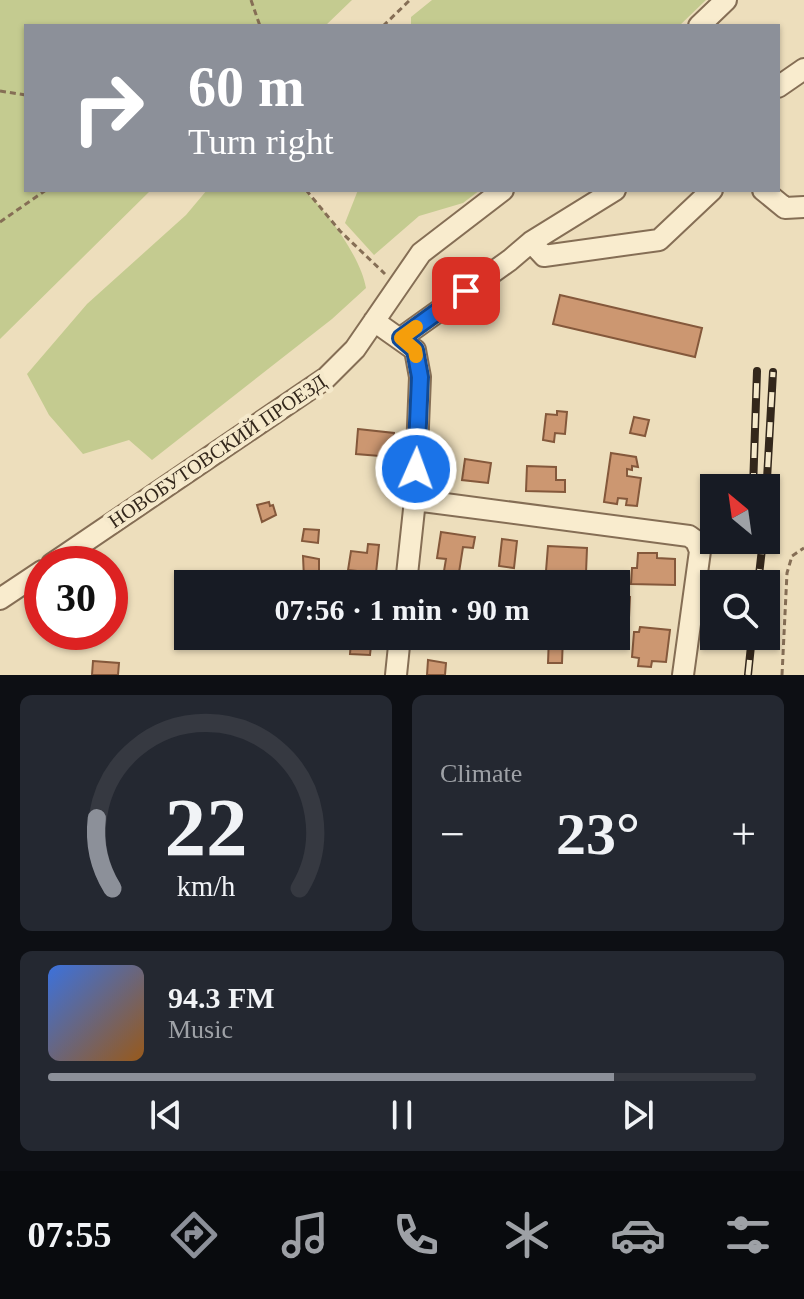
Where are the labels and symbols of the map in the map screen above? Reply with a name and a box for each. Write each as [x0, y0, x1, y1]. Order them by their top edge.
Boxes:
pin [432, 257, 500, 325]
street label: НОВОБУТОВСКИЙ ПРОЕЗД [104, 370, 331, 533]
position arrow [374, 427, 458, 511]
north arrow [700, 474, 780, 554]
speed limit sign: 30 [24, 546, 128, 650]

